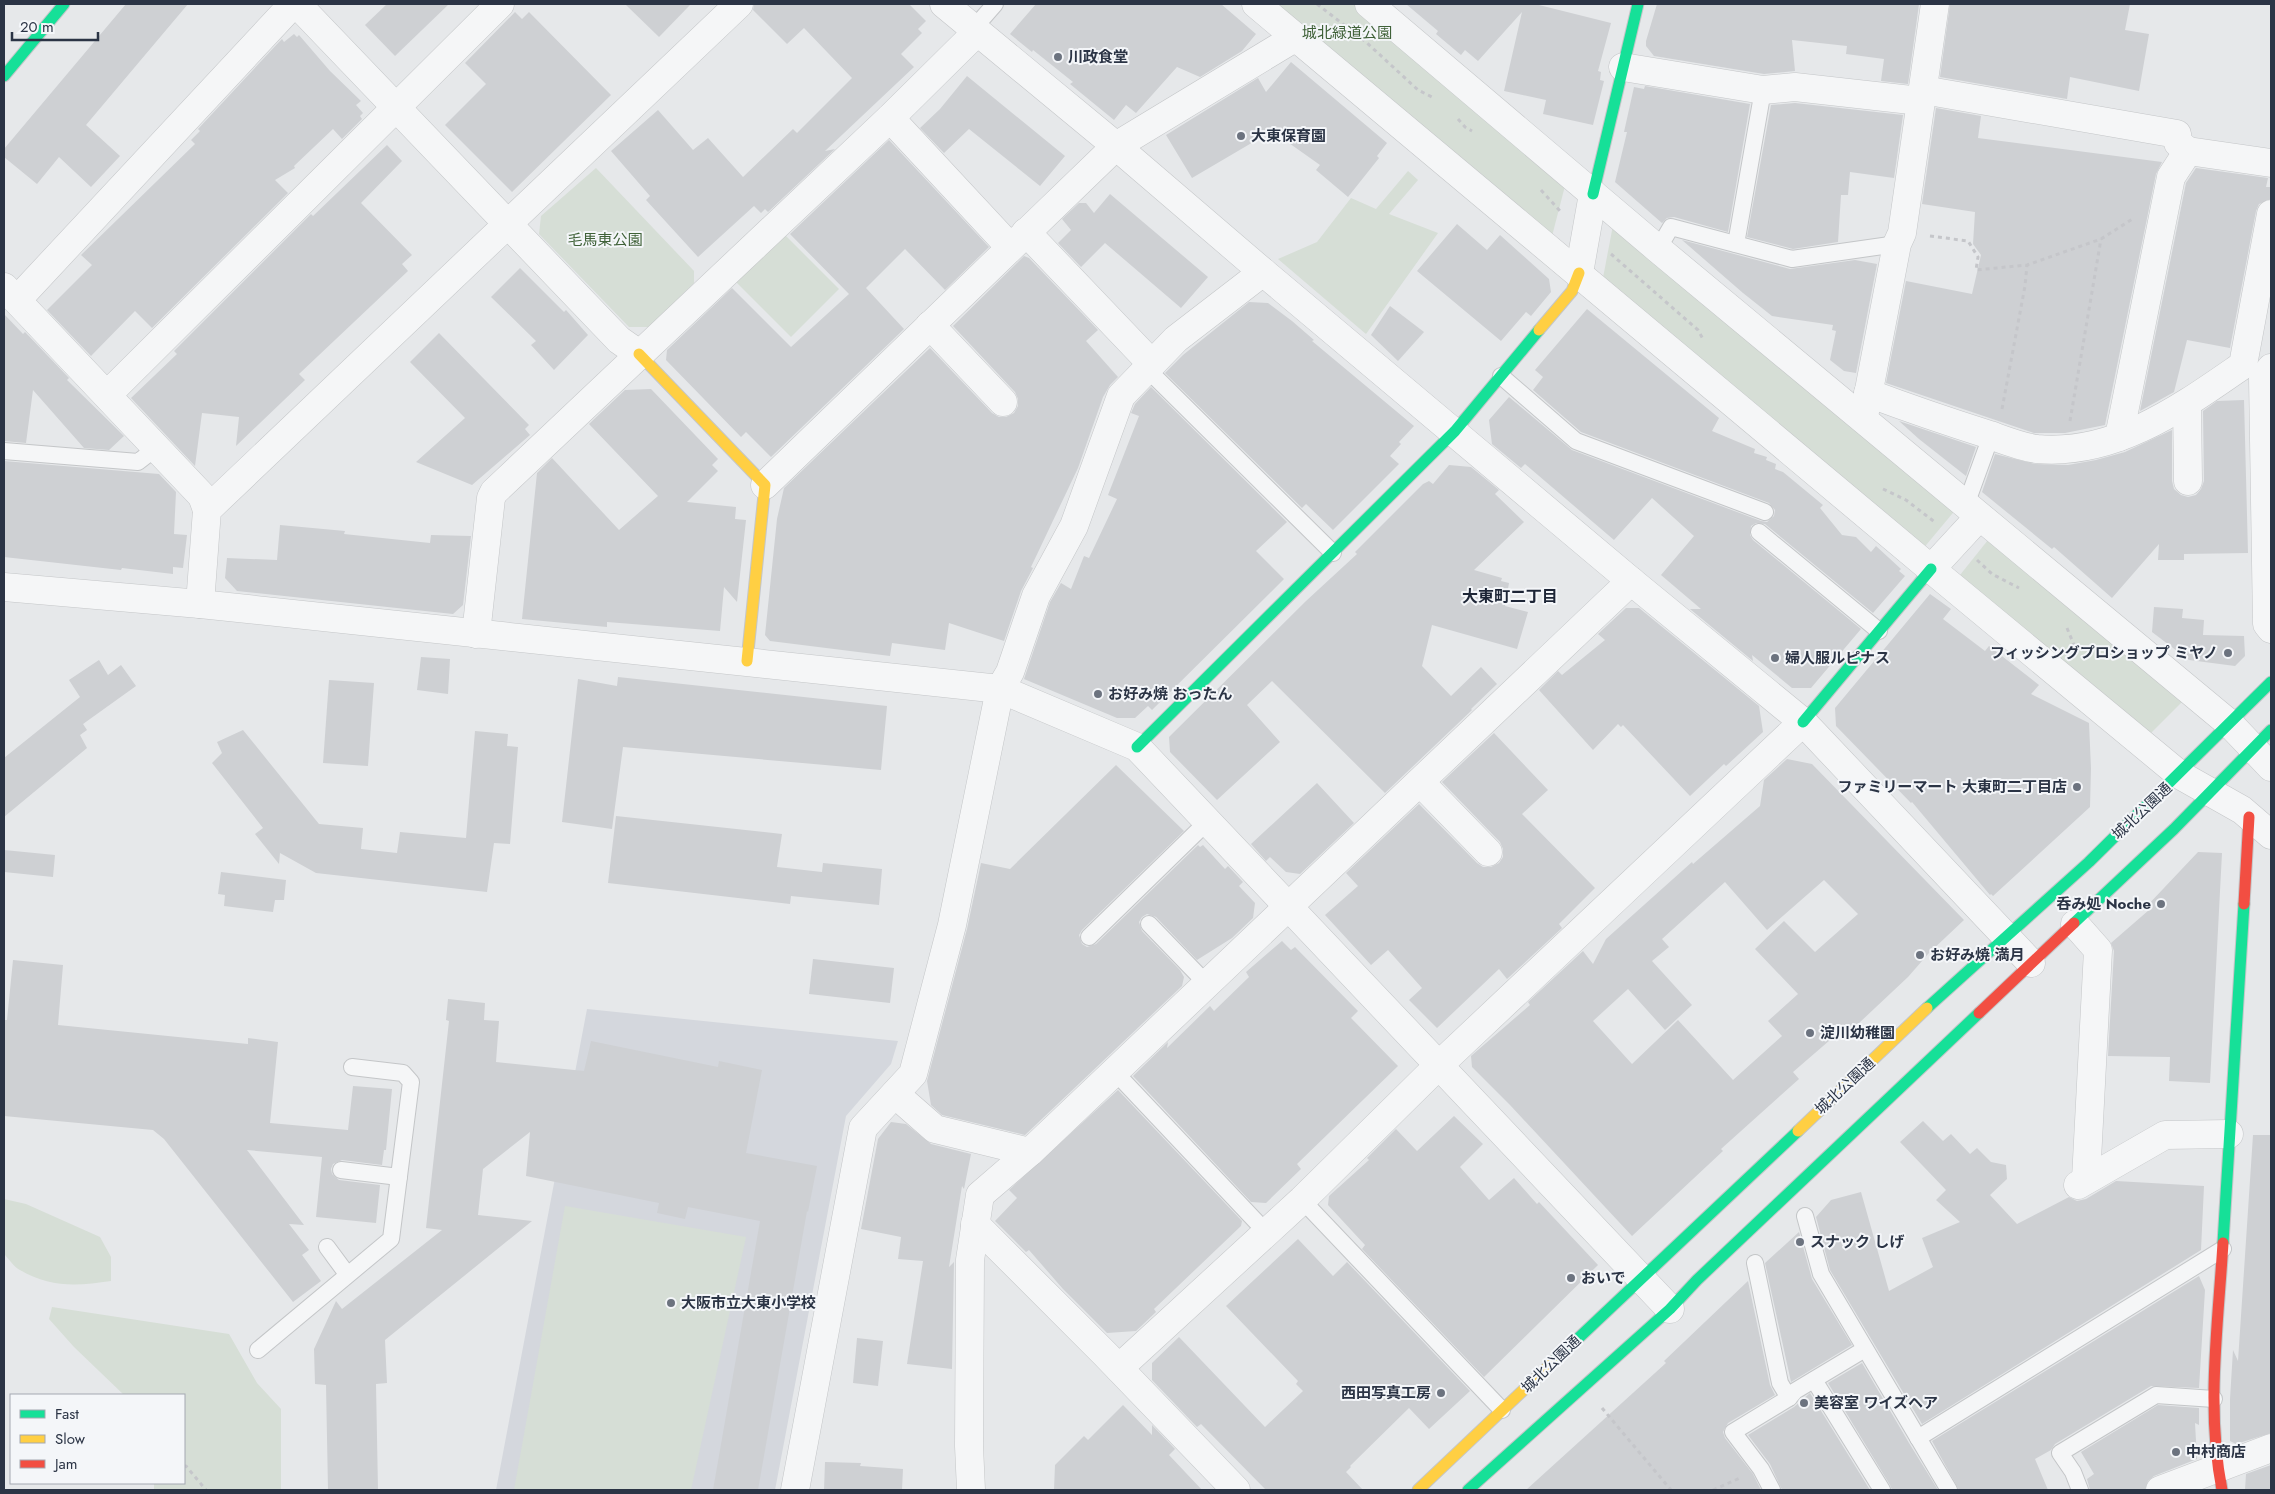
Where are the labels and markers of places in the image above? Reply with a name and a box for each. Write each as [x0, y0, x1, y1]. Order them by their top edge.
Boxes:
place label: 川政食堂 [1068, 46, 1128, 68]
marker: 川政食堂 [1052, 51, 1064, 63]
place label: 大東保育園 [1251, 125, 1326, 147]
marker: 大東保育園 [1235, 130, 1247, 142]
place label: フィッシングプロショップ ミヤノ [1990, 642, 2218, 664]
place label: 婦人服ルピナス [1785, 647, 1890, 669]
marker: フィッシングプロショップ ミヤノ [2222, 647, 2234, 659]
marker: 婦人服ルピナス [1769, 652, 1781, 664]
place label: お好み焼 おったん [1108, 683, 1233, 705]
marker: お好み焼 おったん [1092, 688, 1104, 700]
place label: ファミリーマート 大東町二丁目店 [1837, 776, 2067, 798]
marker: ファミリーマート 大東町二丁目店 [2071, 781, 2083, 793]
place label: 呑み処 Noche [2056, 893, 2151, 915]
marker: 呑み処 Noche [2155, 898, 2167, 910]
place label: お好み焼 満月 [1930, 944, 2025, 966]
marker: お好み焼 満月 [1914, 949, 1926, 961]
place label: 淀川幼稚園 [1820, 1022, 1895, 1044]
marker: 淀川幼稚園 [1804, 1027, 1816, 1039]
place label: スナック しげ [1810, 1231, 1905, 1253]
marker: スナック しげ [1794, 1236, 1806, 1248]
place label: おいで [1581, 1267, 1626, 1289]
marker: おいで [1565, 1272, 1577, 1284]
place label: 大阪市立大東小学校 [681, 1292, 816, 1314]
marker: 大阪市立大東小学校 [665, 1297, 677, 1309]
place label: 西田写真工房 [1341, 1382, 1431, 1404]
marker: 西田写真工房 [1435, 1387, 1447, 1399]
place label: 美容室 ワイズヘア [1814, 1392, 1938, 1414]
marker: 美容室 ワイズヘア [1798, 1397, 1810, 1409]
place label: 中村商店 [2186, 1441, 2246, 1463]
marker: 中村商店 [2170, 1446, 2182, 1458]

